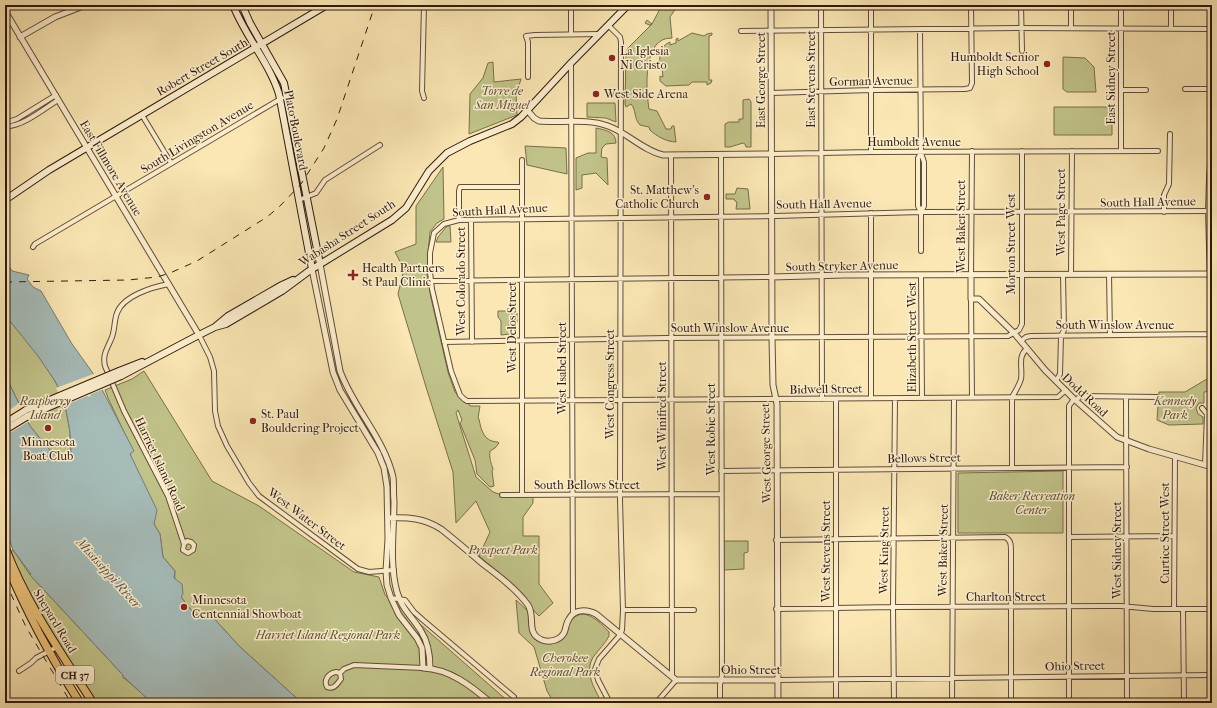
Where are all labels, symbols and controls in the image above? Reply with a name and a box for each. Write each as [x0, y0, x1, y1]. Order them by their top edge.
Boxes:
street label: East Stevens Street [804, 29, 818, 128]
street label: East Sidney Street [1104, 30, 1118, 125]
street label: East George Street [754, 31, 768, 128]
street label: Robert Street South [154, 35, 250, 99]
place label: La Iglesia Ni Cristo [620, 44, 670, 72]
place label: Humboldt Senior High School [950, 50, 1040, 78]
marker: La Iglesia Ni Cristo [607, 53, 617, 63]
marker: Humboldt Senior High School [1042, 59, 1052, 69]
street label: Gorman Avenue [829, 73, 913, 89]
park label: Torre de San Miguel [474, 84, 531, 112]
place label: West Side Arena [603, 87, 689, 101]
street label: Plato Boulevard [281, 89, 311, 172]
marker: West Side Arena [591, 89, 601, 99]
street label: South Livingston Avenue [138, 98, 256, 176]
street label: East Fillmore Avenue [77, 118, 145, 218]
street label: Humboldt Avenue [867, 135, 961, 149]
street label: West Page Street [1054, 168, 1068, 257]
street label: West Baker Street [954, 179, 968, 273]
place label: St. Matthew's Catholic Church [615, 183, 700, 211]
marker: St. Matthew's Catholic Church [702, 192, 712, 202]
street label: Morton Street West [1004, 192, 1018, 295]
street label: South Hall Avenue [1100, 194, 1196, 210]
street label: South Hall Avenue [776, 196, 872, 212]
street label: Wabasha Street South [295, 197, 398, 270]
street label: South Hall Avenue [452, 201, 548, 219]
street label: West Colorado Street [454, 226, 468, 337]
street label: South Stryker Avenue [786, 258, 899, 274]
place label: Health Partners St Paul Clinic [362, 261, 445, 289]
marker: Health Partners St Paul Clinic [347, 269, 359, 281]
street label: West Delos Street [505, 281, 519, 374]
street label: Elizabeth Street West [905, 281, 919, 392]
street label: South Winslow Avenue [1056, 318, 1174, 332]
street label: West Isabel Street [555, 321, 569, 415]
street label: South Winslow Avenue [671, 321, 789, 335]
street label: West Congress Street [603, 328, 617, 440]
street label: West Winifred Street [655, 360, 669, 472]
street label: Dodd Road [1059, 370, 1111, 420]
street label: Bidwell Street [789, 381, 863, 397]
street label: West Robie Street [704, 382, 718, 476]
park label: Raspberry Island [19, 394, 71, 422]
park label: Kennedy Park [1153, 394, 1197, 422]
street label: West George Street [758, 402, 774, 504]
place label: St. Paul Bouldering Project [261, 407, 359, 435]
street label: Harriet Island Road [132, 415, 188, 514]
marker: St. Paul Bouldering Project [248, 416, 258, 426]
marker: Minnesota Boat Club [43, 423, 53, 433]
place label: Minnesota Boat Club [21, 435, 76, 463]
street label: Bellows Street [887, 450, 962, 466]
street label: South Bellows Street [534, 478, 641, 492]
street label: Curtice Street West [1158, 482, 1172, 584]
street label: West Water Street [264, 484, 349, 553]
park label: Baker Recreation Center [988, 489, 1076, 517]
street label: West Stevens Street [819, 499, 833, 603]
street label: West Sidney Street [1110, 500, 1124, 600]
street label: West Baker Street [935, 503, 951, 598]
street label: West King Street [876, 505, 892, 595]
water label: Mississippi River [73, 534, 145, 612]
park label: Prospect Park [467, 543, 538, 557]
street label: Shepard Road [31, 587, 80, 656]
street label: Charlton Street [966, 590, 1047, 604]
place label: Minnesota Centennial Showboat [192, 593, 303, 621]
marker: Minnesota Centennial Showboat [179, 602, 189, 612]
park label: Harriet Island Regional Park [255, 628, 400, 642]
park label: Cherokee Regional Park [529, 651, 600, 679]
street label: Ohio Street [1045, 658, 1106, 674]
street label: Ohio Street [721, 663, 782, 677]
road number: CH 37 [56, 666, 94, 684]

